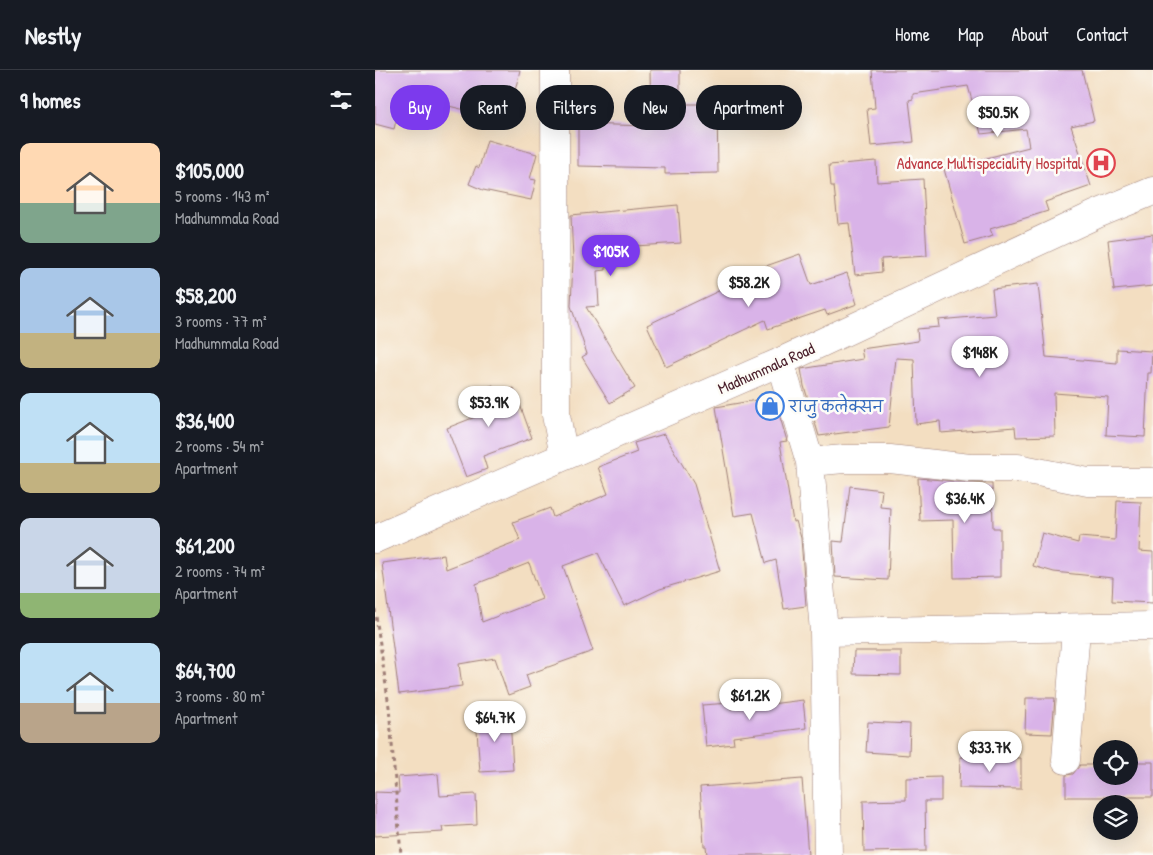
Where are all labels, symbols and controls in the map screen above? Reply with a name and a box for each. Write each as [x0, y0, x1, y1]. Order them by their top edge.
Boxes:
text: Nestly [25, 19, 81, 51]
text: Home [895, 22, 930, 47]
text: Map [958, 22, 983, 47]
text: About [1011, 22, 1048, 47]
text: Contact [1076, 22, 1128, 47]
chip: Buy [390, 85, 450, 130]
chip: Rent [460, 85, 526, 130]
chip: Filters [536, 85, 614, 130]
chip: New [624, 85, 686, 130]
chip: Apartment [696, 85, 802, 130]
text: 9 homes [20, 86, 81, 115]
icon: filters [327, 86, 355, 114]
pin: $50.5K [957, 96, 1039, 138]
text: $50.5K [978, 101, 1018, 123]
hospital icon: Advance Multispeciality Hospital [1086, 148, 1116, 178]
place label: Advance Multispeciality Hospital [897, 152, 1083, 174]
text: $105,000 [175, 156, 244, 185]
icon: home [60, 163, 120, 223]
text: 5 rooms · 143 m² [175, 185, 269, 207]
text: Madhummala Road [175, 207, 279, 229]
pin: $105K [576, 234, 646, 277]
text: $105K [593, 240, 629, 262]
pin: $58.2K [708, 266, 790, 308]
text: $58.2K [728, 271, 770, 293]
text: $58,200 [175, 281, 237, 310]
icon: home [60, 288, 120, 348]
text: 3 rooms · 77 m² [175, 310, 267, 332]
text: Madhummala Road [175, 332, 279, 354]
pin: $148K [945, 336, 1015, 378]
street label: Madhummala Road [714, 337, 818, 399]
text: $148K [962, 341, 998, 363]
pin: $53.9K [448, 386, 530, 428]
text: $53.9K [469, 391, 509, 413]
shop icon: राजु कलेक्सन [755, 391, 785, 421]
place label: राजु कलेक्सन [788, 393, 885, 419]
text: $36,400 [175, 406, 234, 435]
icon: home [60, 413, 120, 473]
text: 2 rooms · 54 m² [175, 435, 264, 457]
text: Apartment [175, 457, 238, 479]
pin: $36.4K [924, 482, 1006, 524]
text: $36.4K [945, 487, 985, 509]
text: $61,200 [175, 531, 235, 560]
icon: home [60, 538, 120, 598]
text: 2 rooms · 74 m² [175, 560, 265, 582]
text: Apartment [175, 582, 238, 604]
text: $64,700 [175, 656, 235, 685]
icon: home [60, 663, 120, 723]
pin: $61.2K [709, 678, 791, 721]
text: $61.2K [730, 684, 770, 706]
text: 3 rooms · 80 m² [175, 685, 265, 707]
pin: $64.7K [454, 700, 536, 743]
text: $64.7K [475, 706, 515, 728]
text: Apartment [175, 707, 238, 729]
pin: $33.7K [949, 730, 1031, 773]
text: $33.7K [969, 736, 1011, 758]
map controls [1093, 740, 1138, 840]
button: locate [1093, 740, 1138, 785]
button: layers [1093, 795, 1138, 840]

